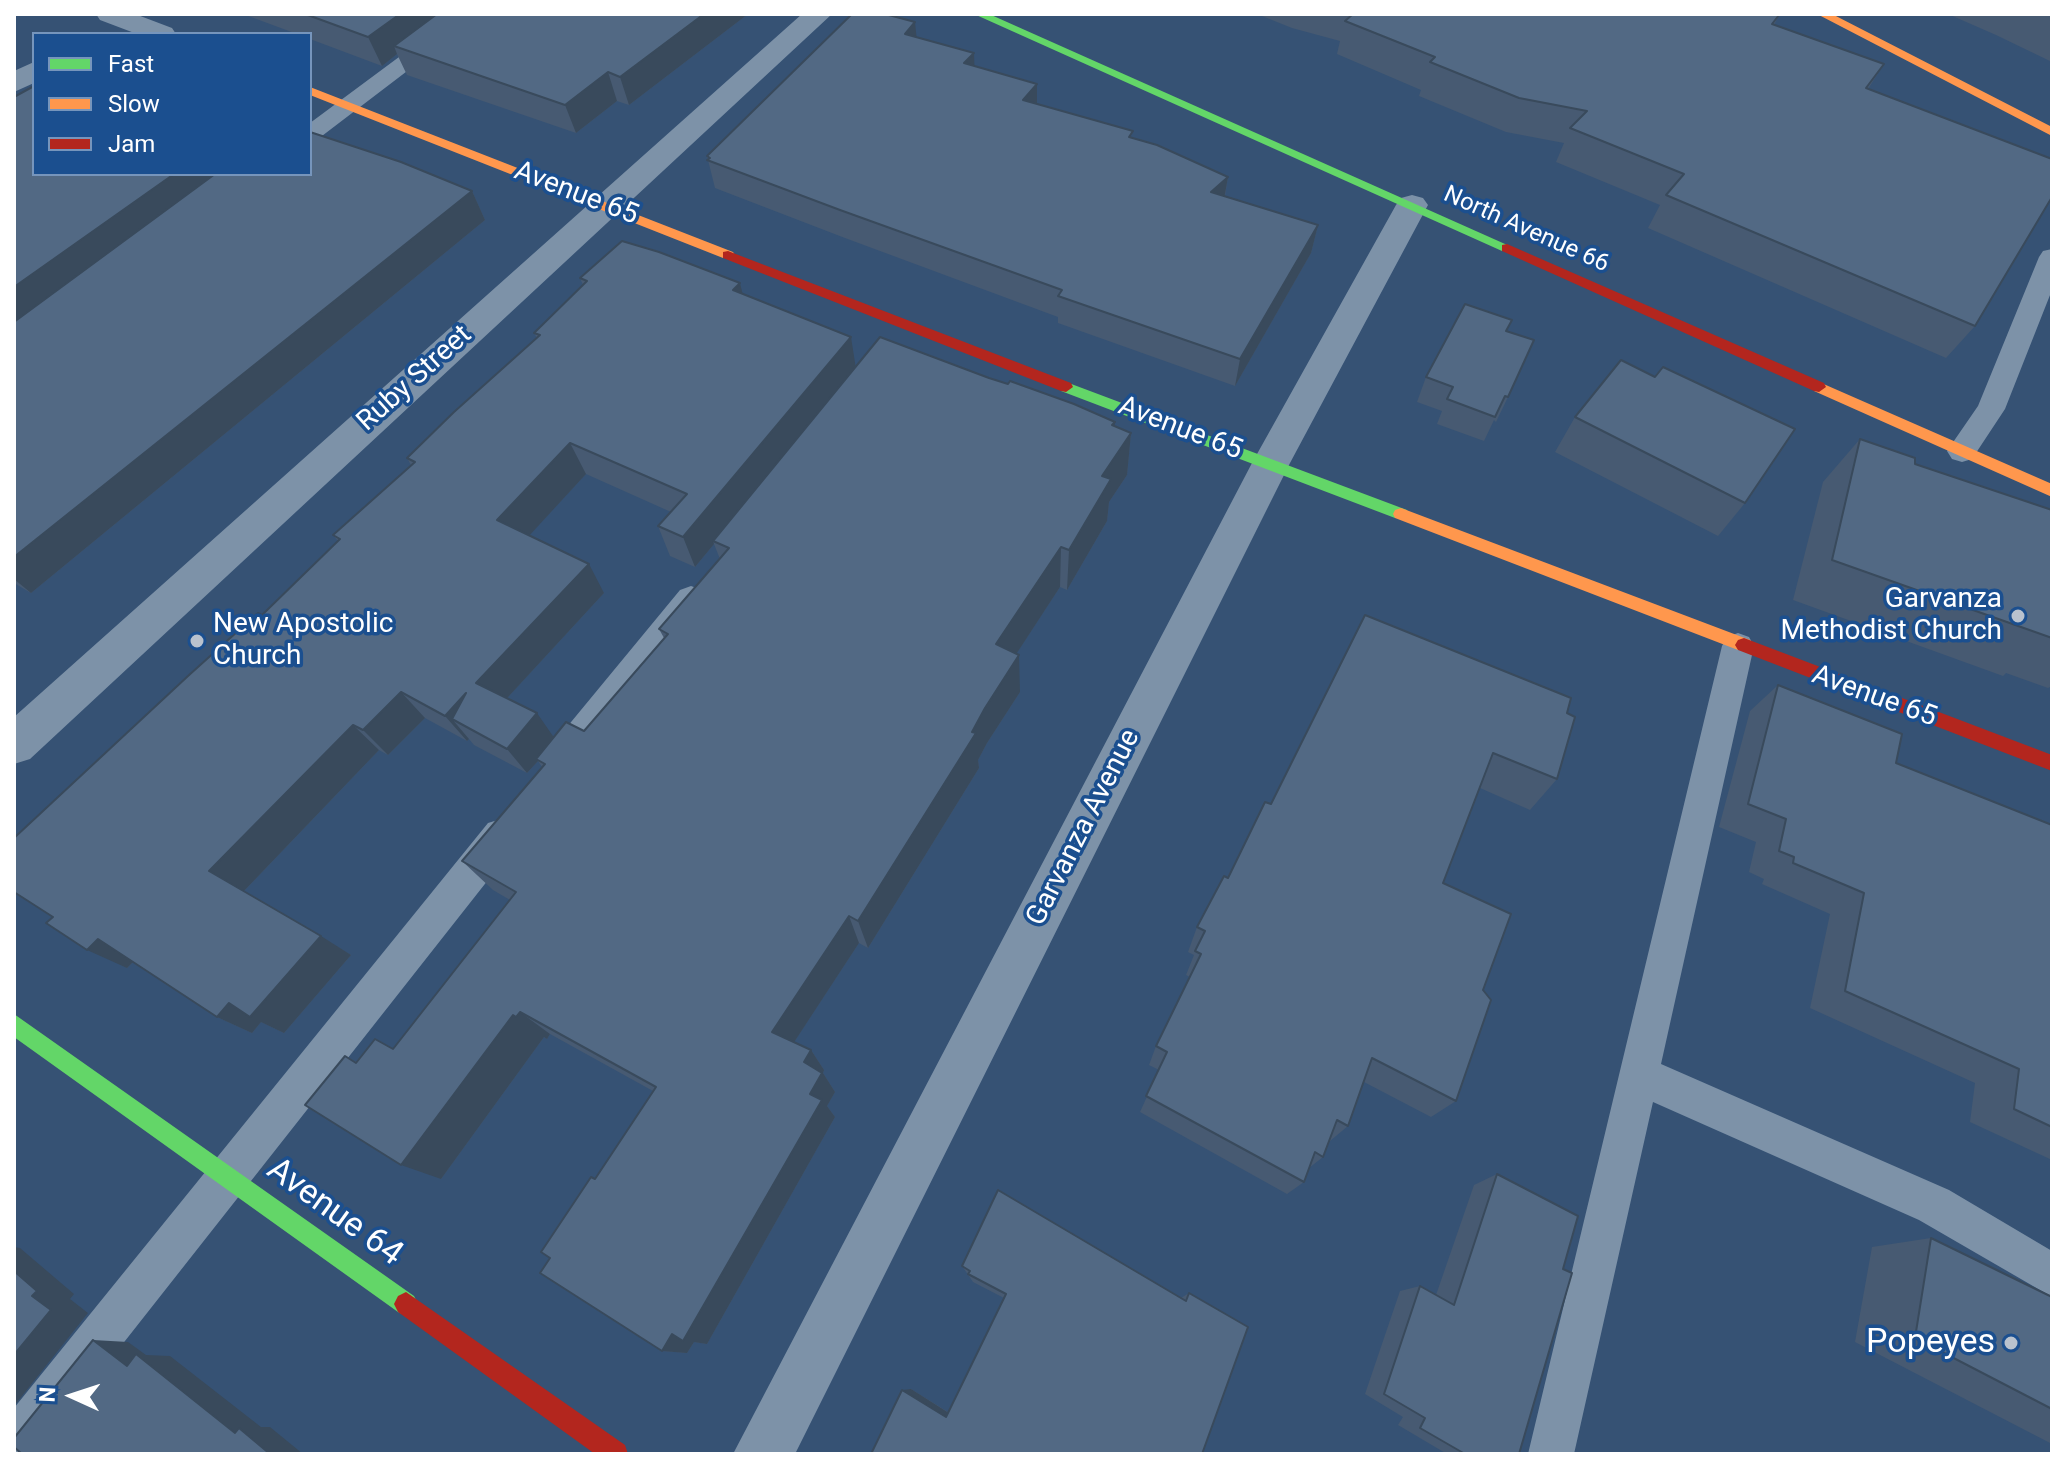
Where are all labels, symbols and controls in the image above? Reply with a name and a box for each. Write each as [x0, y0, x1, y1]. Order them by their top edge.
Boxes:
legend [32, 32, 312, 176]
text: Fast [108, 50, 154, 78]
text: Slow [108, 90, 160, 118]
text: Jam [108, 130, 155, 158]
street label: Avenue 65 [509, 155, 643, 233]
street label: North Avenue 66 [1439, 181, 1613, 279]
street label: Ruby Street [351, 319, 479, 439]
street label: Avenue 65 [1113, 390, 1247, 468]
place label: Garvanza Methodist Church [1781, 583, 2002, 649]
marker: Garvanza Methodist Church [2009, 607, 2027, 625]
place label: New Apostolic Church [213, 608, 393, 674]
marker: New Apostolic Church [188, 632, 206, 650]
street label: Avenue 65 [1807, 659, 1941, 735]
street label: Garvanza Avenue [1020, 724, 1148, 932]
street label: Avenue 64 [258, 1150, 410, 1276]
place label: Popeyes [1866, 1323, 1995, 1363]
marker: Popeyes [2002, 1334, 2020, 1352]
north arrow [32, 1356, 112, 1436]
text: N [35, 1386, 60, 1403]

